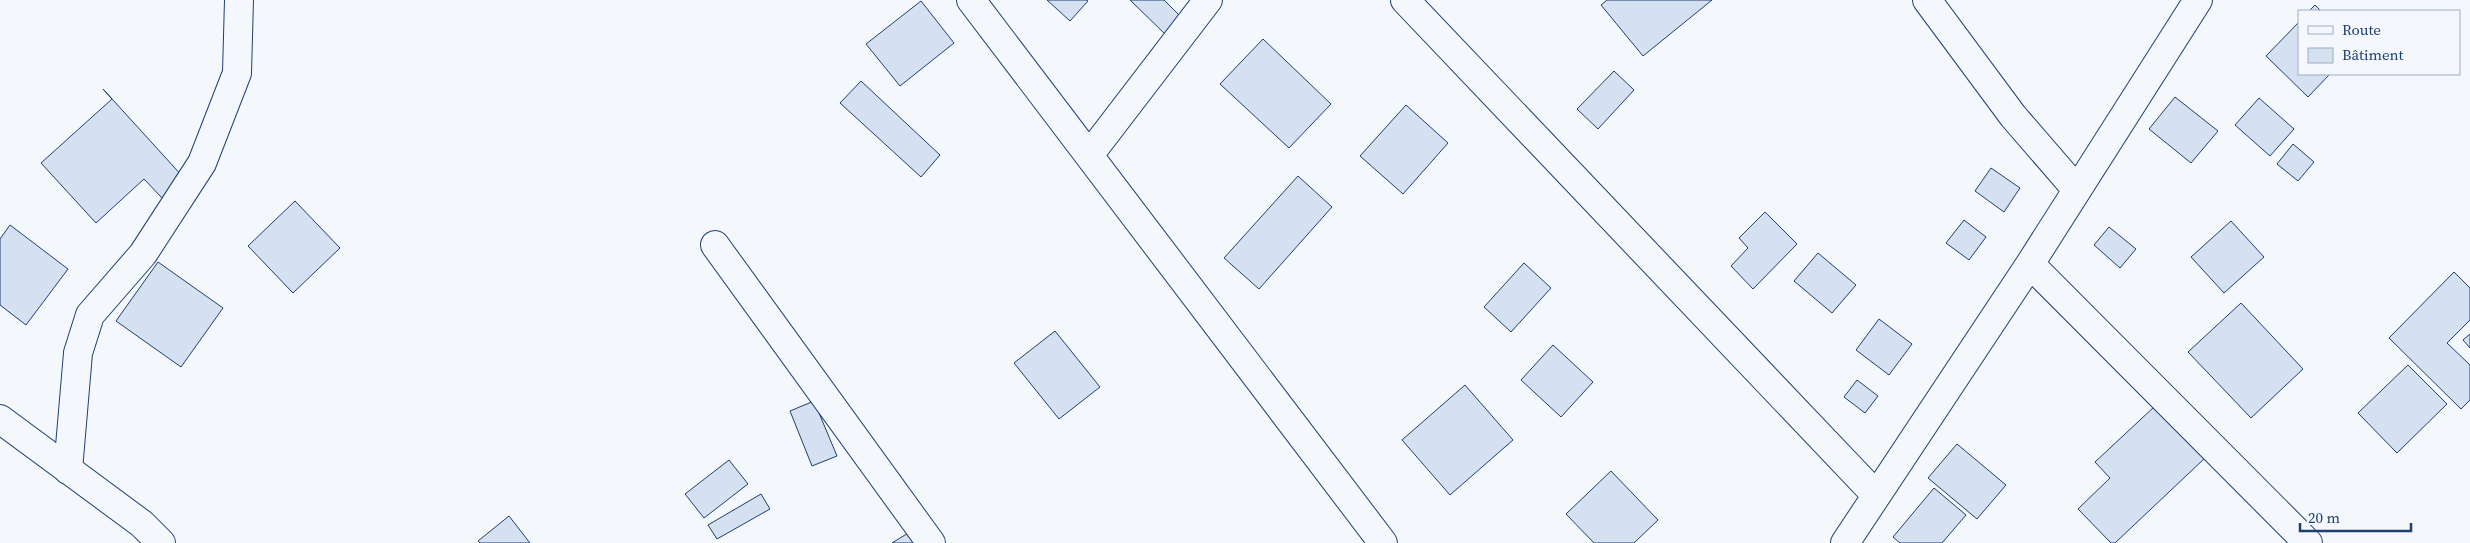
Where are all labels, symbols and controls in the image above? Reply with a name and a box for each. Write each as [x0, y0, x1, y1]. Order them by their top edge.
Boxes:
legend [2298, 10, 2460, 75]
text: Route [2342, 19, 2381, 40]
text: Bâtiment [2342, 44, 2404, 65]
scale bar [2300, 500, 2411, 532]
text: 20 m [2308, 507, 2340, 528]

